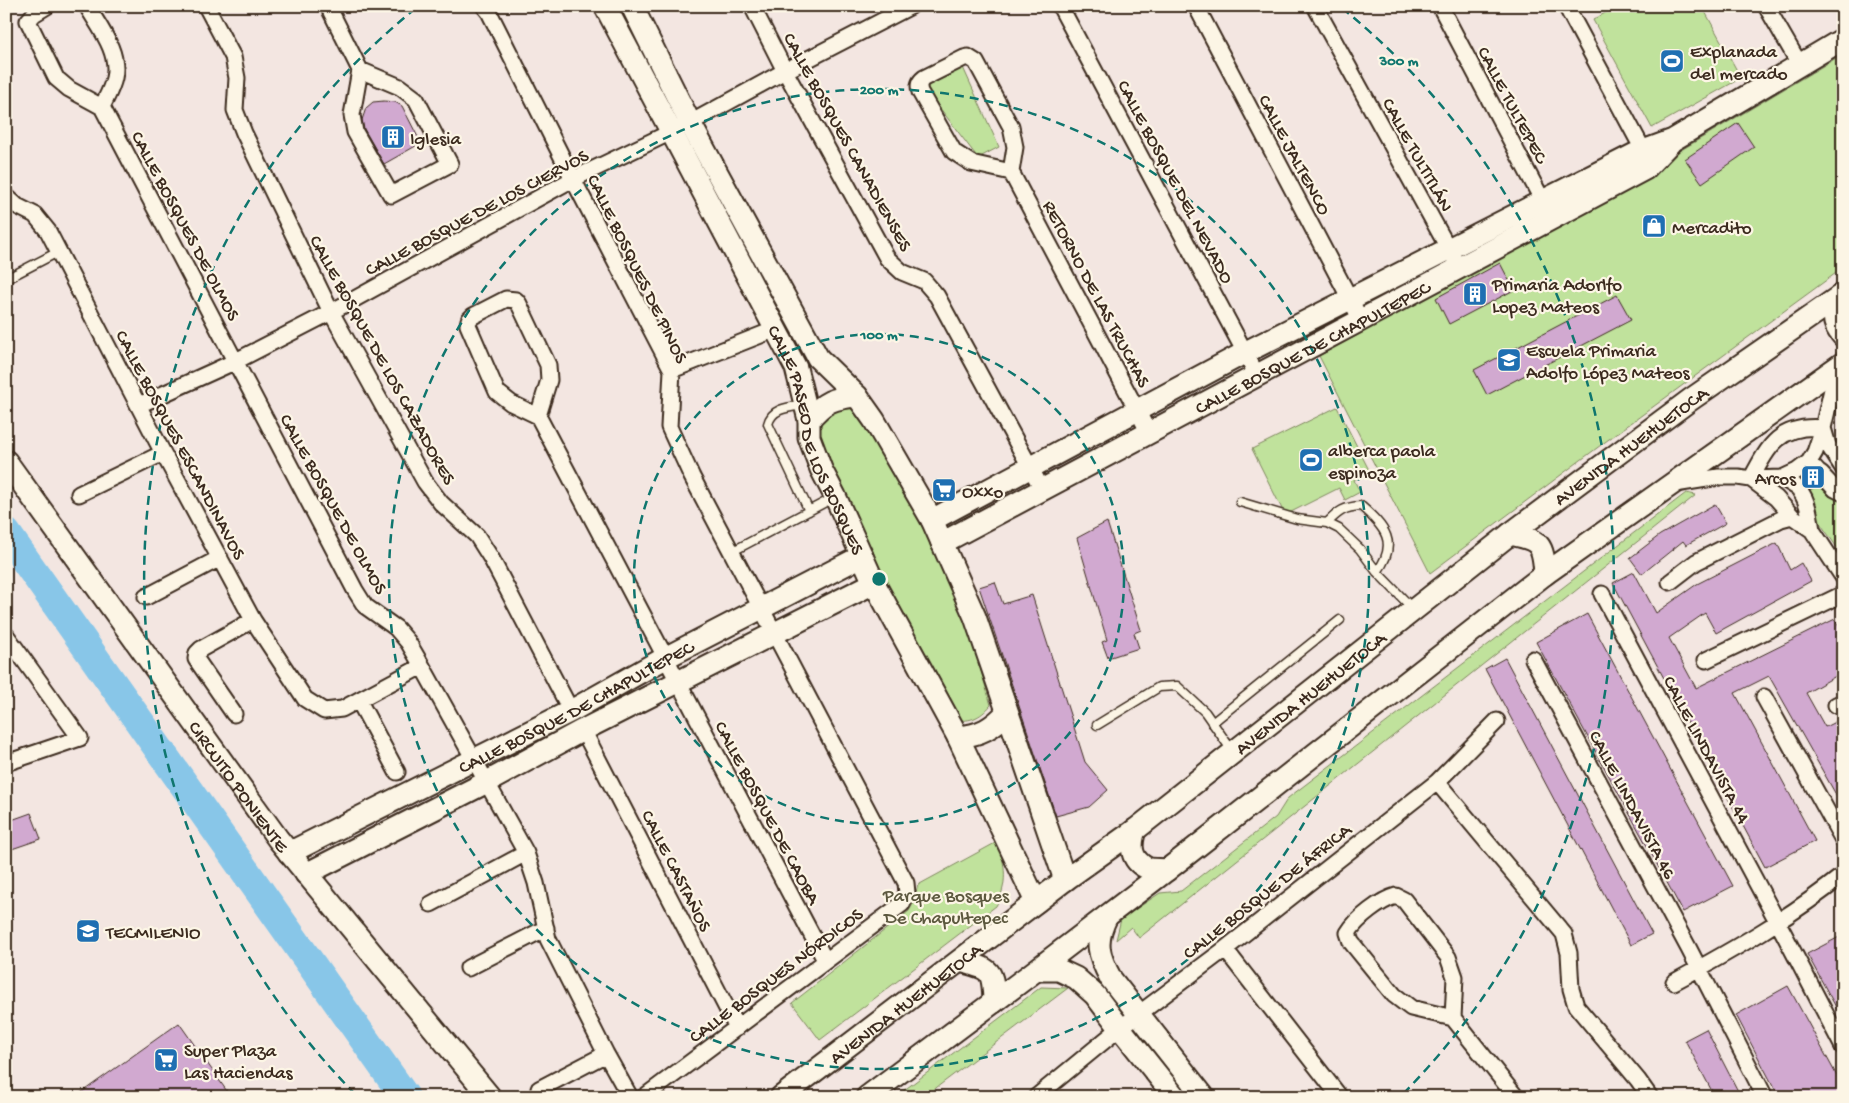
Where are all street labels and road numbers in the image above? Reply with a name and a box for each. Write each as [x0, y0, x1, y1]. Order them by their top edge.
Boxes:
street label: CALLE BOSQUES CANADIENSES [776, 29, 916, 256]
street label: CALLE TULTEPEC [1471, 43, 1552, 169]
street label: CALLE BOSQUE DEL NEVADO [1110, 77, 1238, 289]
street label: CALLE JALTENCO [1251, 91, 1335, 220]
street label: CALLE TULTITLÁN [1375, 95, 1457, 217]
street label: CALLE BOSQUES DE OLMOS [124, 128, 244, 325]
street label: CALLE BOSQUE DE LOS CIERVOS [362, 145, 593, 283]
street label: CALLE BOSQUES DE PINOS [580, 171, 692, 368]
street label: RETORNO DE LAS TRUCHAS [1036, 197, 1154, 392]
street label: CALLE BOSQUE DE LOS CAZADORES [303, 232, 459, 490]
street label: CALLE BOSQUE DE CHAPULTEPEC [1192, 277, 1437, 421]
street label: CALLE PASEO DE LOS BOSQUES [760, 322, 868, 559]
street label: CALLE BOSQUES ESCANDINAVOS [109, 327, 249, 564]
street label: AVENIDA HUEHUETOCA [1551, 382, 1715, 512]
street label: CALLE BOSQUE DE OLMOS [273, 411, 391, 599]
street label: AVENIDA HUEHUETOCA [1232, 627, 1394, 762]
street label: CALLE BOSQUE DE CHAPULTEPEC [455, 636, 700, 781]
street label: CALLE LINDAVISTA 44 [1656, 673, 1754, 829]
street label: CIRCUITO PONIENTE [182, 718, 293, 859]
street label: CALLE BOSQUE DE CAOBA [708, 718, 825, 911]
street label: CALLE LINDAVISTA 46 [1582, 727, 1680, 884]
street label: CALLE CASTAÑOS [634, 807, 715, 936]
street label: CALLE BOSQUE DE ÁFRICA [1179, 819, 1358, 966]
street label: CALLE BOSQUES NÓRDICOS [686, 904, 869, 1050]
street label: AVENIDA HUEHUETOCA [826, 938, 990, 1071]

